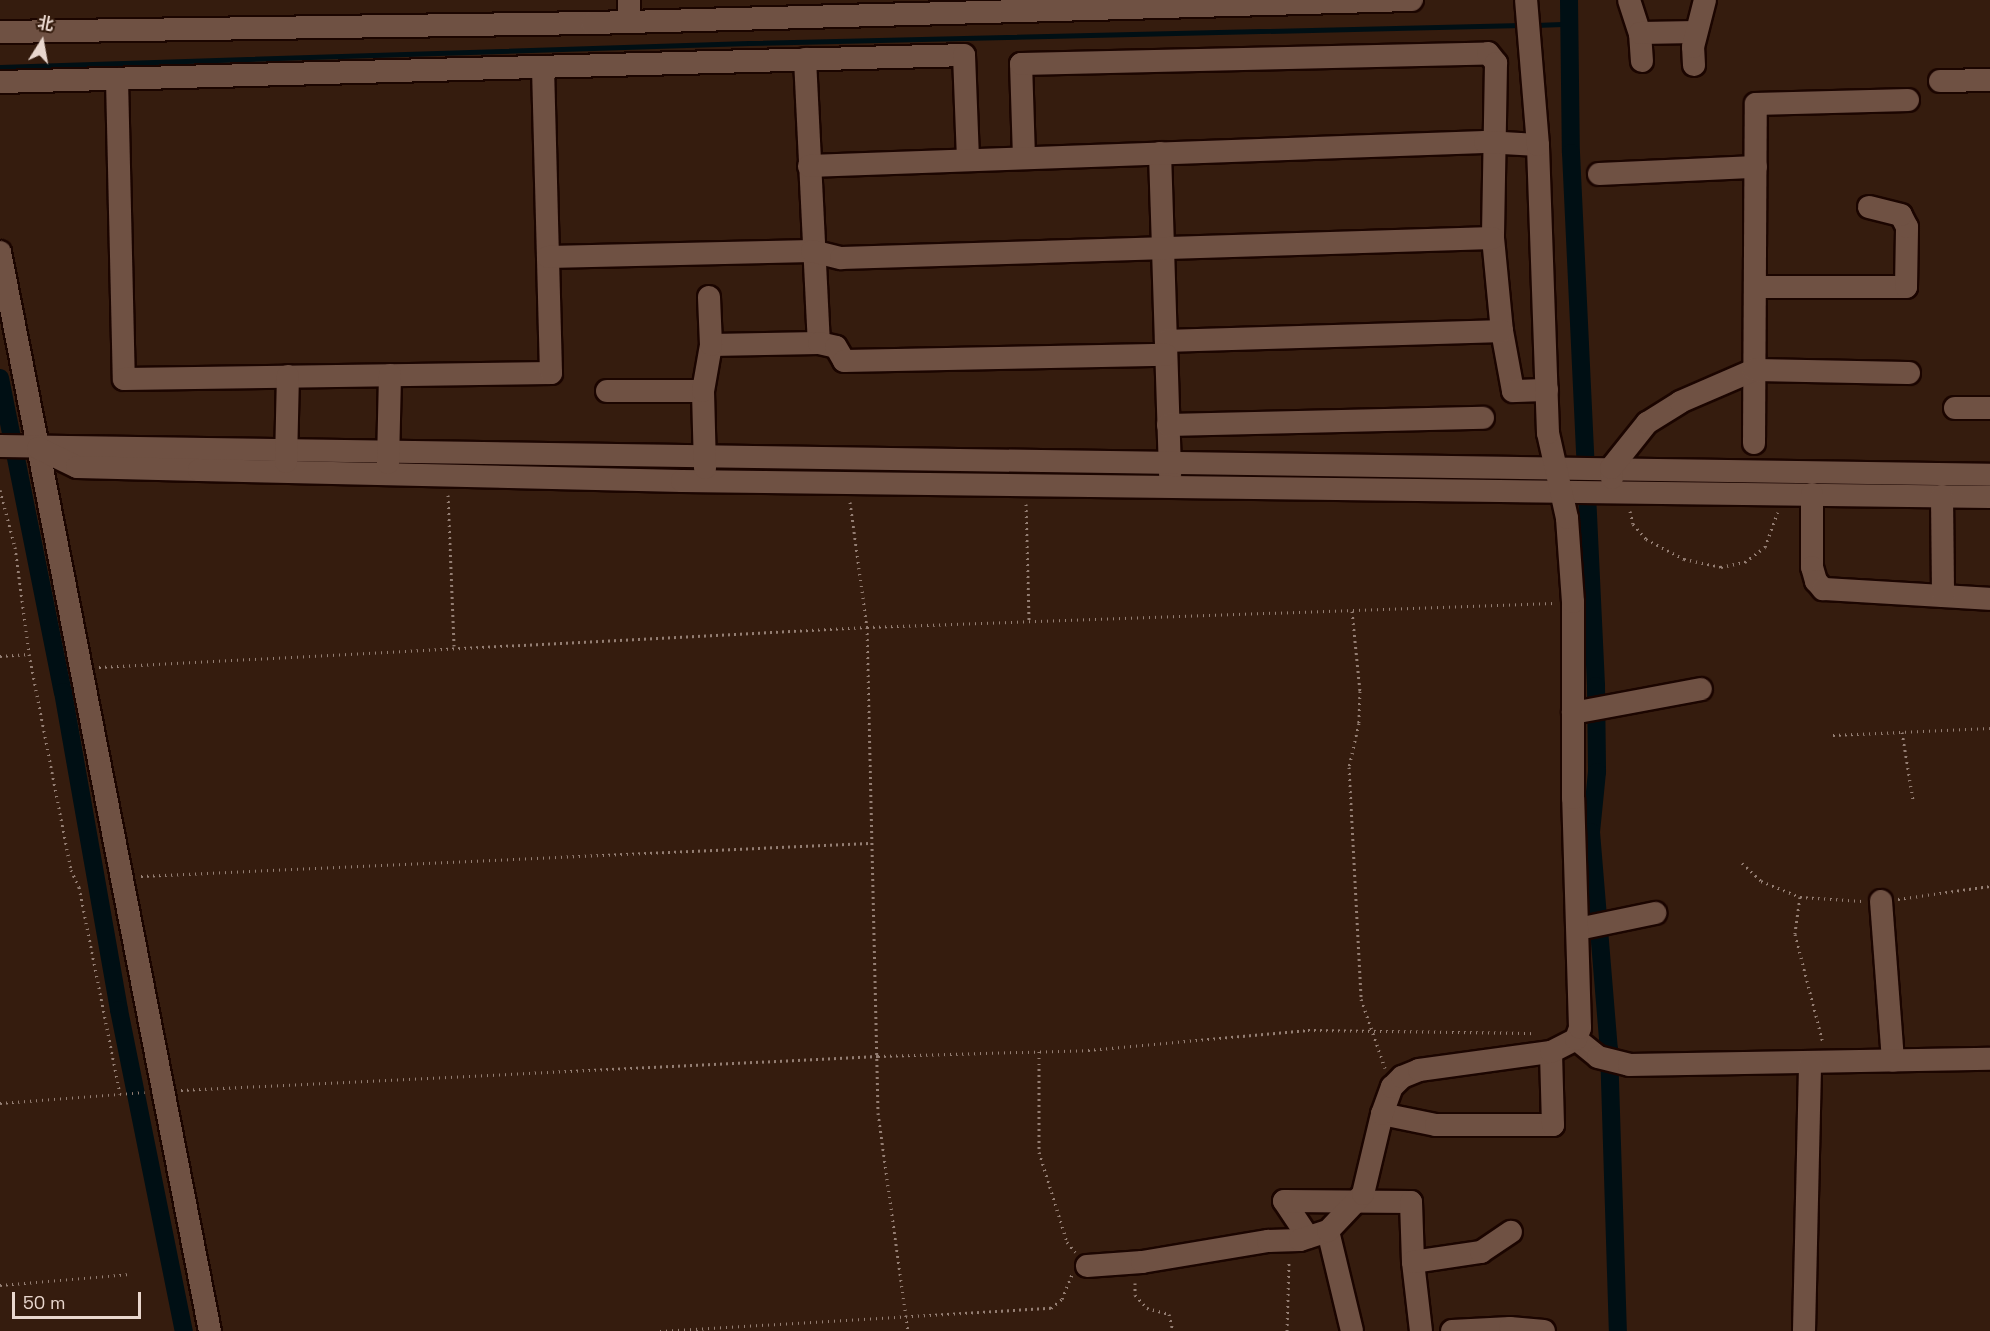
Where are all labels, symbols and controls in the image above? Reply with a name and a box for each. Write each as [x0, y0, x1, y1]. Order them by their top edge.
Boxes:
north arrow [12, 12, 72, 72]
text: 北 [36, 12, 55, 36]
scale bar [15, 1280, 144, 1318]
text: 50 m [23, 1291, 65, 1314]

